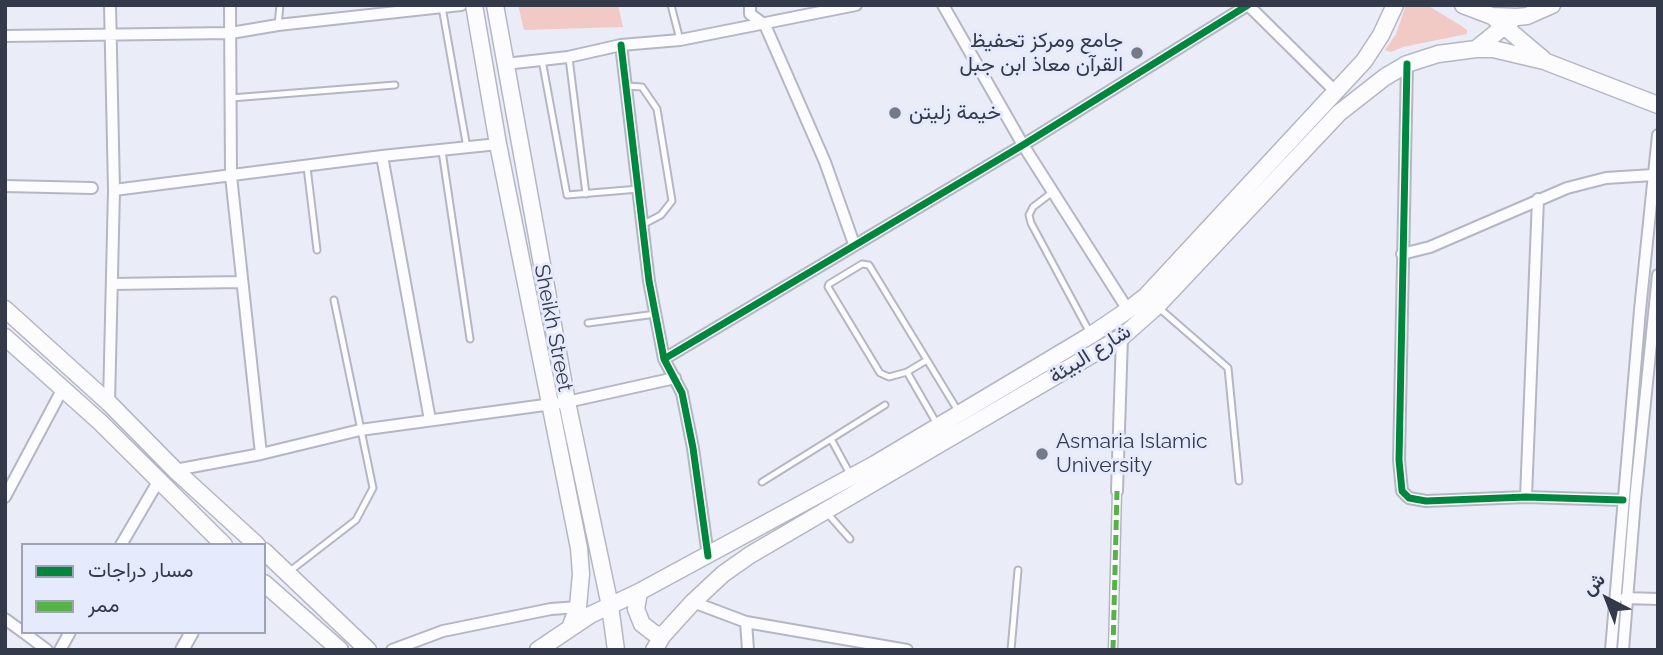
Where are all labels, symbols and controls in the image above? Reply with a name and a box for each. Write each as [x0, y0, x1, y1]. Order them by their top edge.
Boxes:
place label: جامع ومركز تحفيظ القرآن معاذ ابن جبل [959, 28, 1123, 78]
marker: جامع ومركز تحفيظ القرآن معاذ ابن جبل [1129, 45, 1145, 61]
place label: خيمة زليتن [909, 100, 1001, 126]
marker: خيمة زليتن [887, 105, 903, 121]
street label: Sheikh Street [528, 262, 578, 394]
street label: شارع البيئة [1044, 319, 1136, 389]
place label: Asmaria Islamic University [1056, 429, 1207, 479]
marker: Asmaria Islamic University [1034, 446, 1050, 462]
legend [21, 543, 266, 634]
text: مسار دراجات [88, 557, 194, 582]
north arrow [1572, 564, 1642, 634]
text: ش [1577, 568, 1609, 599]
text: ممر [88, 592, 119, 617]

